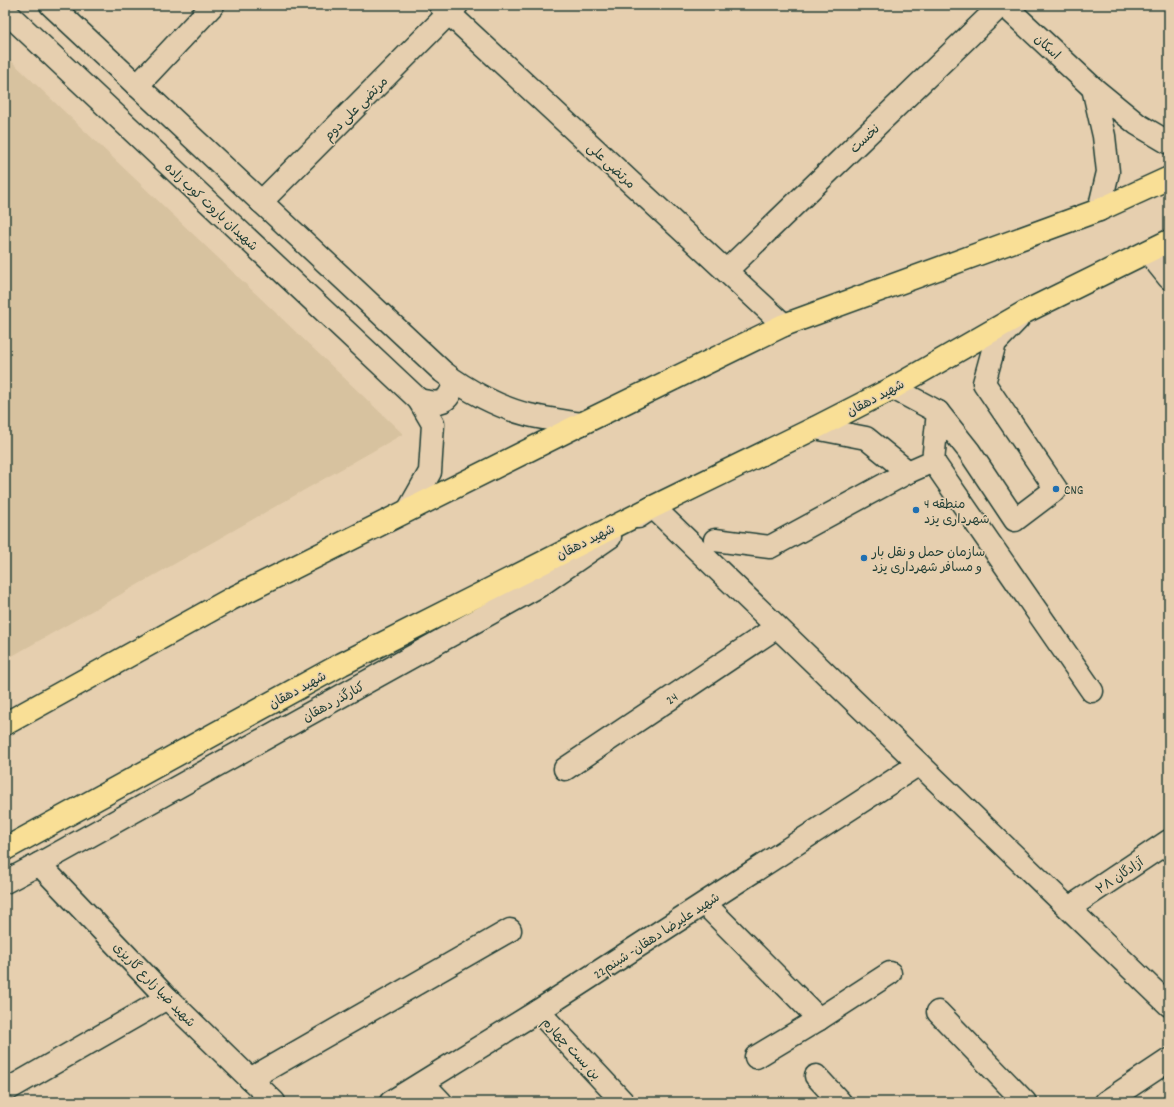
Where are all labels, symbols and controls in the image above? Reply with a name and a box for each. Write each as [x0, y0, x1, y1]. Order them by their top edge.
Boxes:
street label: اسکان [1029, 31, 1064, 65]
street label: مرتضی علی دوم [320, 73, 393, 146]
street label: نخست [846, 121, 885, 159]
street label: مرتضی علی [582, 139, 639, 194]
street label: شهیدان باروت کوب زاده [159, 159, 261, 256]
street label: شهید دهقان [844, 376, 909, 422]
place label: CNG [1064, 482, 1083, 501]
marker: CNG [1051, 484, 1061, 494]
place label: منطقه 4 شهرداری یزد [924, 496, 989, 530]
marker: منطقه 4 شهرداری یزد [911, 505, 921, 515]
street label: شهید دهقان [554, 520, 619, 566]
place label: سازمان حمل و نقل بار و مسافر شهرداری یزد [871, 544, 985, 578]
marker: سازمان حمل و نقل بار و مسافر شهرداری یزد [859, 553, 869, 563]
street label: شهید دهقان [266, 668, 330, 715]
street label: کنارگذر دهقان [300, 678, 369, 728]
street label: 24 [663, 689, 683, 711]
street label: ۲۸ آزادگان [1093, 854, 1149, 900]
street label: شهید علیرضا دهقان- شبنم22 [590, 889, 724, 985]
street label: شهید ضیا زارع گاریزی [107, 939, 199, 1033]
street label: بن بست چهارم [536, 1014, 604, 1085]

